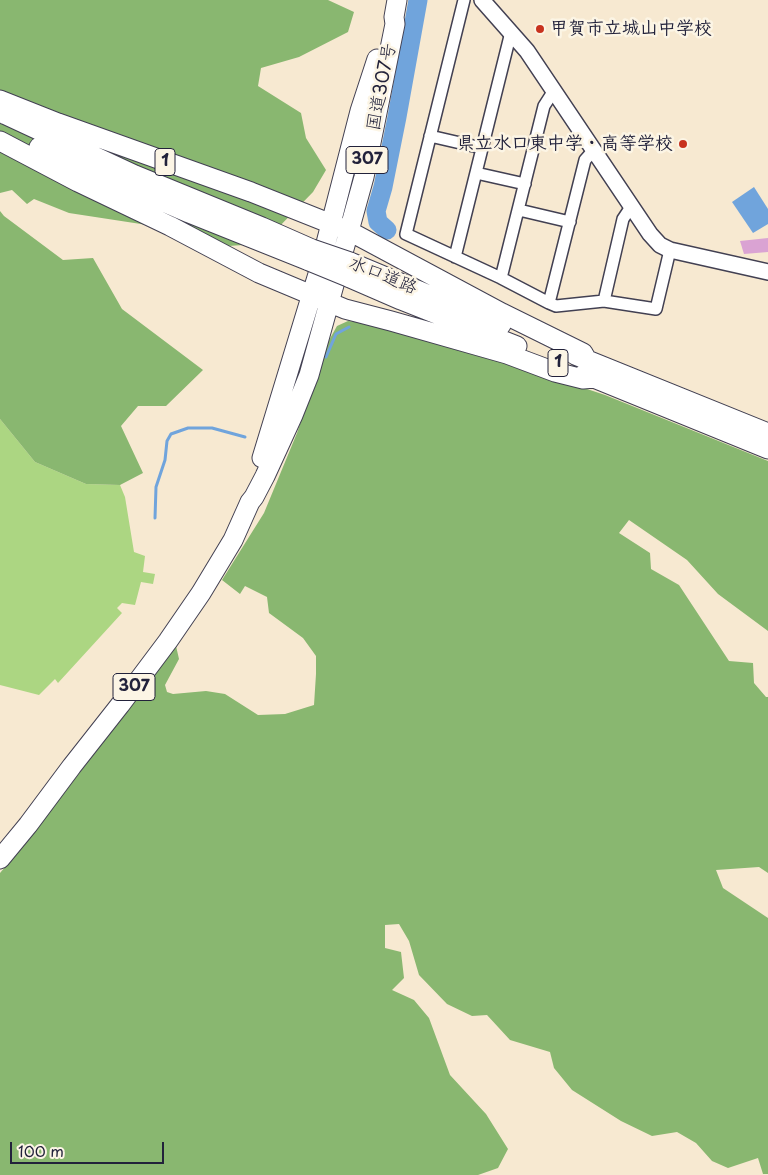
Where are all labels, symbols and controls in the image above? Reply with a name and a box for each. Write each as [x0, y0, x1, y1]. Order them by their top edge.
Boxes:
place label: 甲賀市立城山中学校 [550, 18, 712, 40]
marker: 甲賀市立城山中学校 [534, 23, 546, 35]
street label: 国道307号 [363, 41, 401, 133]
place label: 県立水口東中学・高等学校 [457, 133, 673, 155]
marker: 県立水口東中学・高等学校 [677, 138, 689, 150]
road number: 307 [346, 146, 388, 174]
road number: 1 [155, 148, 175, 176]
street label: 水口道路 [346, 253, 420, 299]
road number: 1 [548, 349, 568, 376]
road number: 307 [113, 674, 155, 700]
scale bar [12, 1132, 166, 1164]
text: 100 m [18, 1139, 64, 1162]

